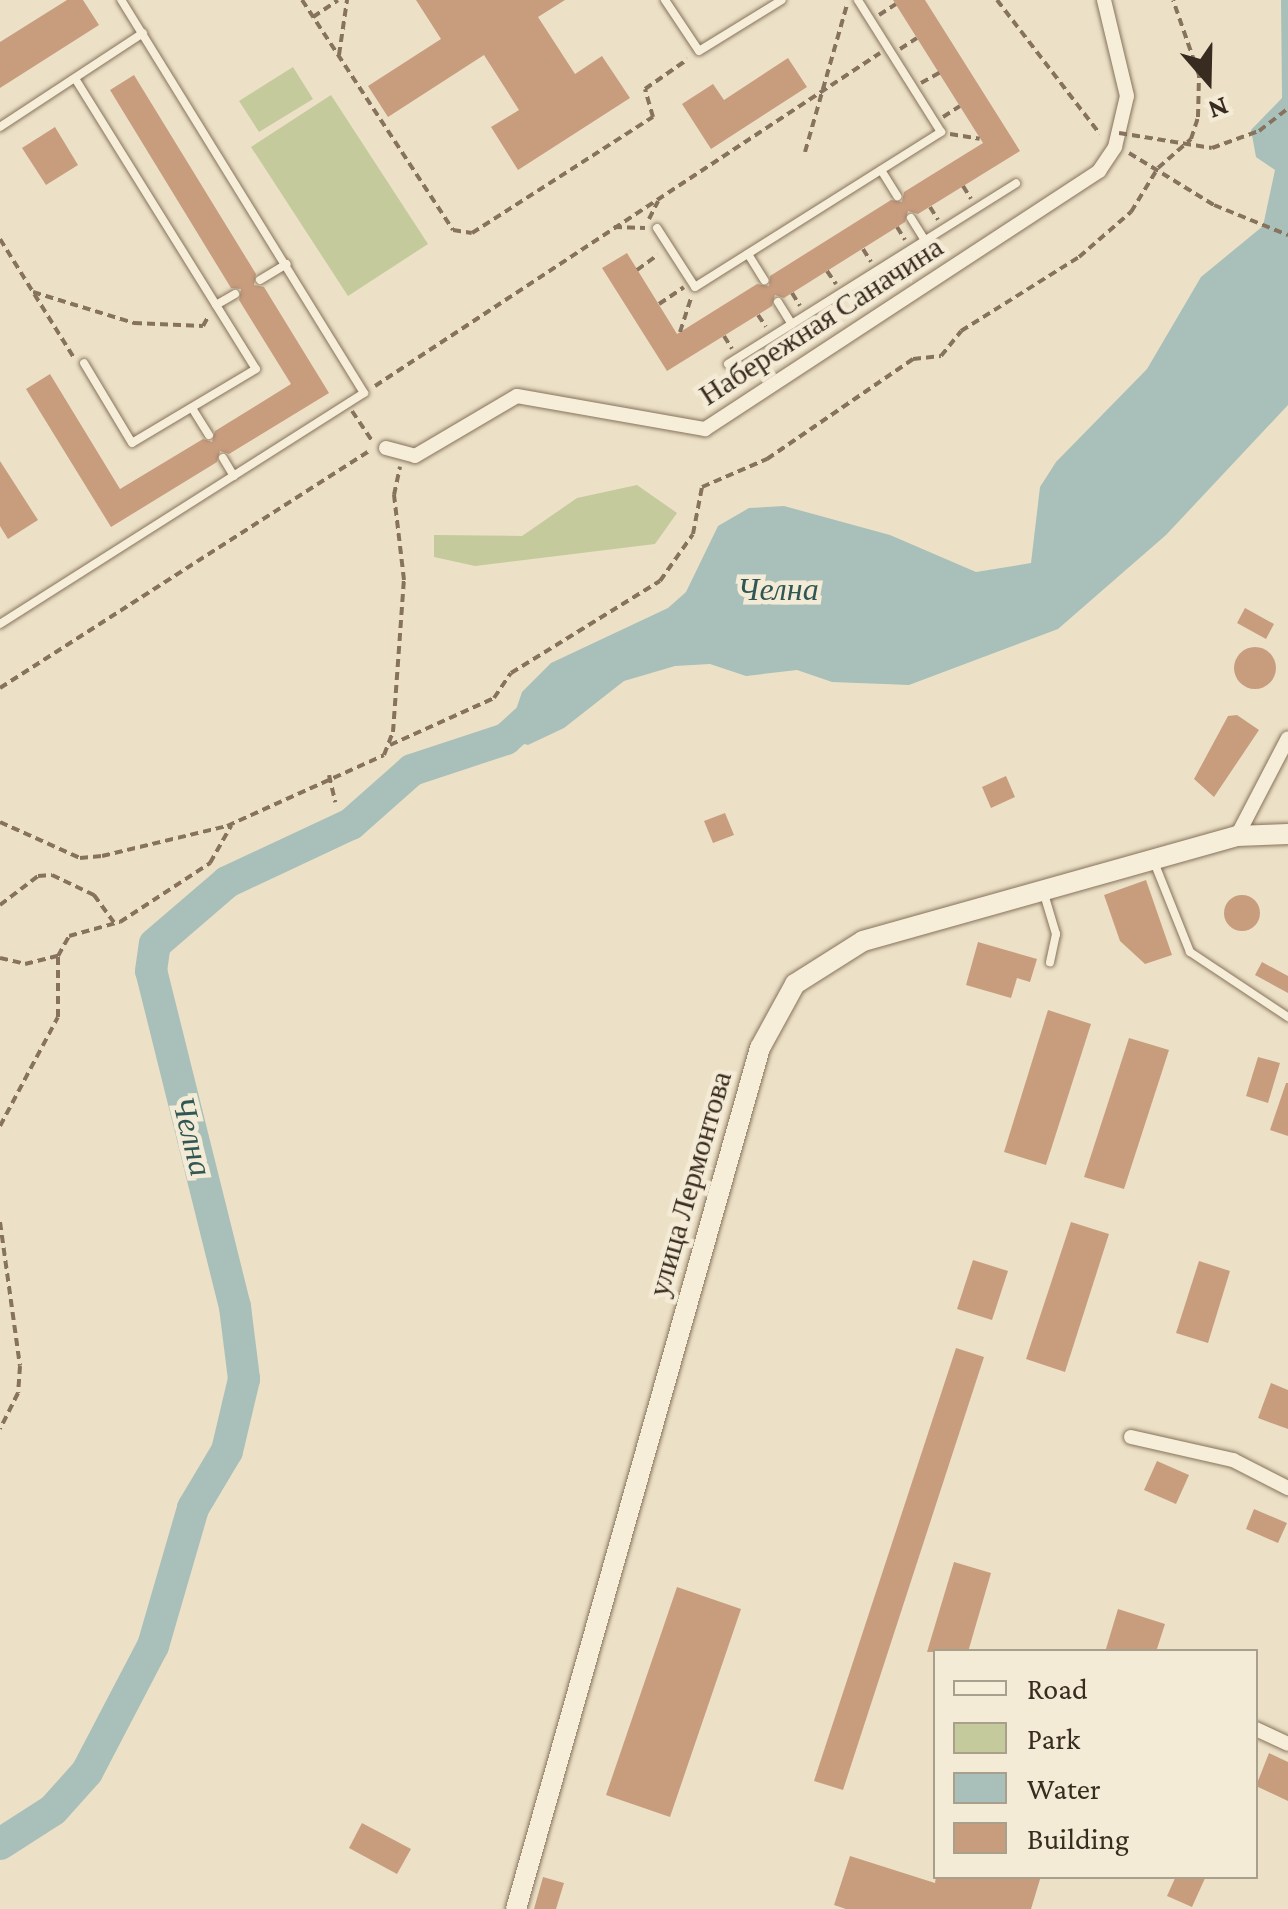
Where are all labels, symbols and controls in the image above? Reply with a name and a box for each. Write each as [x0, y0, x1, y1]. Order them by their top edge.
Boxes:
north arrow [1158, 30, 1258, 130]
text: N [1204, 91, 1233, 126]
street label: Набережная Саначина [693, 229, 949, 413]
water label: Челна [737, 570, 819, 608]
street label: улица Лермонтова [641, 1067, 739, 1301]
water label: Челна [164, 1092, 220, 1180]
legend [933, 1649, 1258, 1879]
text: Road [1027, 1672, 1088, 1705]
text: Park [1027, 1722, 1080, 1755]
text: Water [1027, 1772, 1101, 1805]
text: Building [1027, 1822, 1129, 1855]

